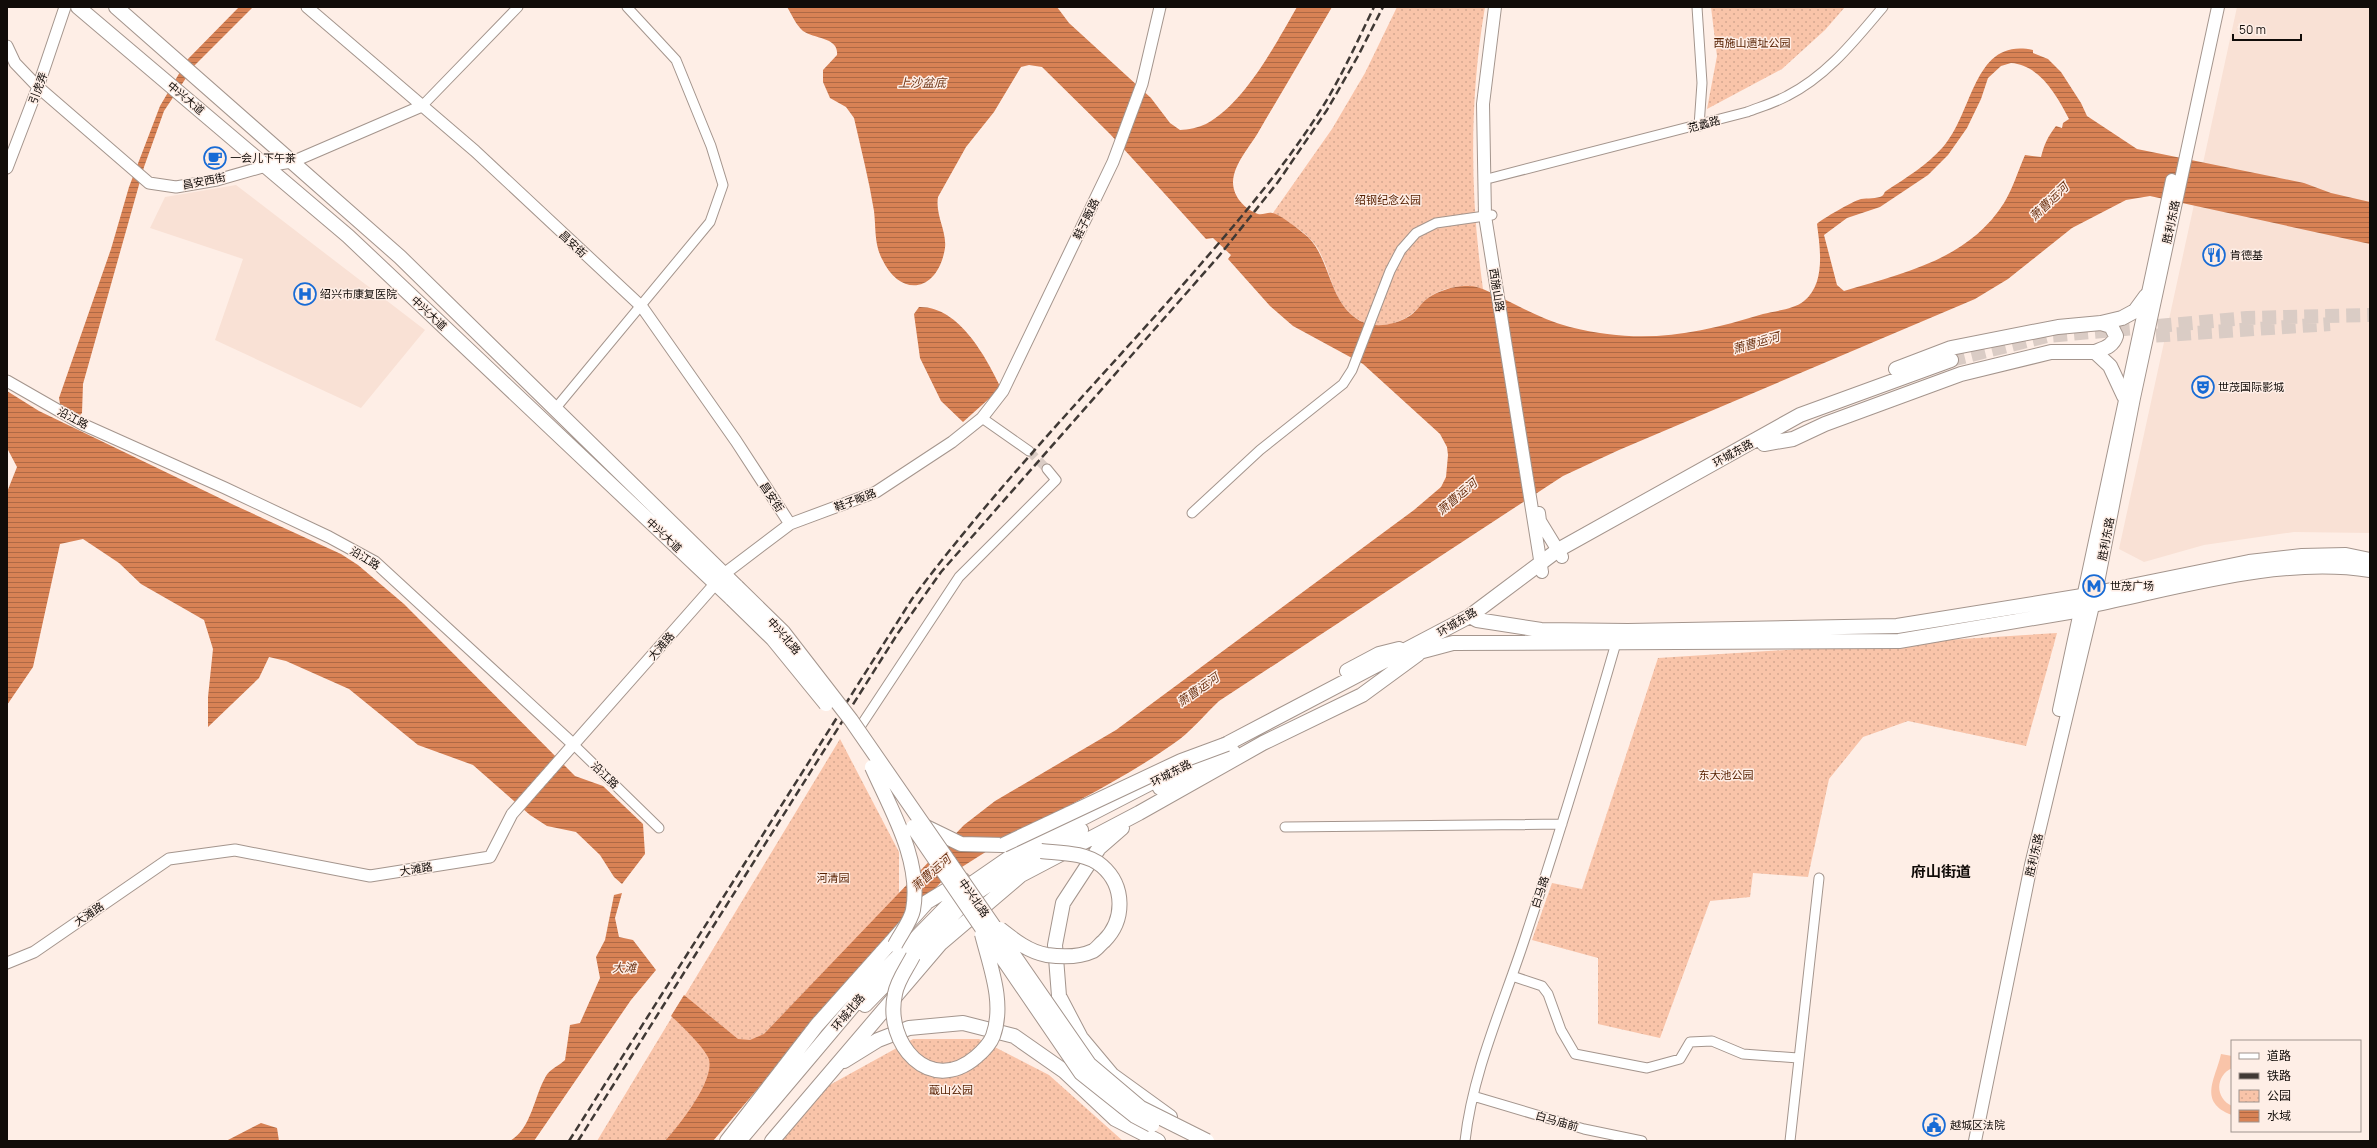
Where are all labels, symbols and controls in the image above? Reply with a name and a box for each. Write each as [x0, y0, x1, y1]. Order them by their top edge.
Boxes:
scale bar [2233, 16, 2301, 42]
text: 50 m [2239, 21, 2266, 38]
park label: 西施山遗址公园 [1714, 35, 1791, 50]
street label: 引虎弄 [25, 70, 50, 106]
water label: 上沙盆底 [898, 74, 948, 91]
street label: 中兴大道 [165, 78, 208, 118]
street label: 范蠡路 [1686, 112, 1722, 135]
cafe icon: 一会儿下午茶 [202, 145, 228, 171]
place label: 一会儿下午茶 [230, 150, 296, 165]
street label: 昌安西街 [181, 169, 227, 192]
water label: 萧曹运河 [2025, 177, 2073, 224]
park label: 绍钢纪念公园 [1355, 192, 1421, 207]
street label: 鞋子畈路 [1069, 196, 1102, 242]
street label: 胜利东路 [2159, 199, 2182, 245]
street label: 昌安街 [556, 227, 591, 260]
restaurant icon: 肯德基 [2201, 242, 2227, 268]
place label: 肯德基 [2230, 247, 2263, 262]
street label: 西施山路 [1487, 267, 1508, 313]
hospital icon: 绍兴市康复医院 [292, 281, 318, 307]
place label: 绍兴市康复医院 [320, 286, 397, 301]
street label: 中兴大道 [408, 292, 451, 333]
water label: 萧曹运河 [1730, 327, 1783, 357]
theatre icon: 世茂国际影城 [2190, 374, 2216, 400]
place label: 世茂国际影城 [2218, 379, 2284, 394]
street label: 沿江路 [55, 403, 91, 432]
street label: 环城东路 [1710, 435, 1756, 470]
water label: 萧曹运河 [1433, 473, 1482, 519]
street label: 昌安街 [757, 479, 788, 515]
street label: 鞋子畈路 [832, 485, 878, 514]
street label: 中兴大道 [643, 514, 686, 555]
street label: 胜利东路 [2094, 516, 2117, 562]
street label: 沿江路 [347, 542, 383, 573]
metro station icon: 世茂广场 [2081, 573, 2107, 599]
place label: 世茂广场 [2110, 578, 2154, 593]
street label: 环城东路 [1434, 604, 1479, 639]
street label: 中兴北路 [764, 614, 804, 657]
street label: 大滩路 [644, 628, 677, 663]
water label: 萧曹运河 [1173, 668, 1224, 710]
street label: 环城东路 [1148, 756, 1194, 789]
street label: 沿江路 [588, 758, 622, 791]
park label: 东大池公园 [1699, 767, 1754, 782]
street label: 胜利东路 [2021, 832, 2046, 878]
water label: 萧曹运河 [907, 849, 956, 895]
street label: 大滩路 [398, 859, 433, 878]
district label: 府山街道 [1911, 861, 1971, 882]
park label: 河清园 [817, 870, 850, 885]
street label: 白马路 [1527, 874, 1552, 910]
street label: 中兴北路 [956, 875, 993, 920]
street label: 大滩路 [71, 898, 107, 929]
water label: 大滩 [612, 959, 638, 976]
street label: 环城北路 [828, 990, 868, 1033]
legend [2231, 1040, 2361, 1132]
text: 道路 [2267, 1047, 2291, 1064]
text: 铁路 [2267, 1067, 2291, 1084]
park label: 蕺山公园 [929, 1082, 973, 1097]
text: 公园 [2267, 1087, 2291, 1104]
street label: 白马庙前 [1534, 1107, 1580, 1134]
text: 水域 [2267, 1107, 2291, 1124]
public building icon: 越城区法院 [1921, 1112, 1947, 1138]
place label: 越城区法院 [1950, 1117, 2005, 1132]

